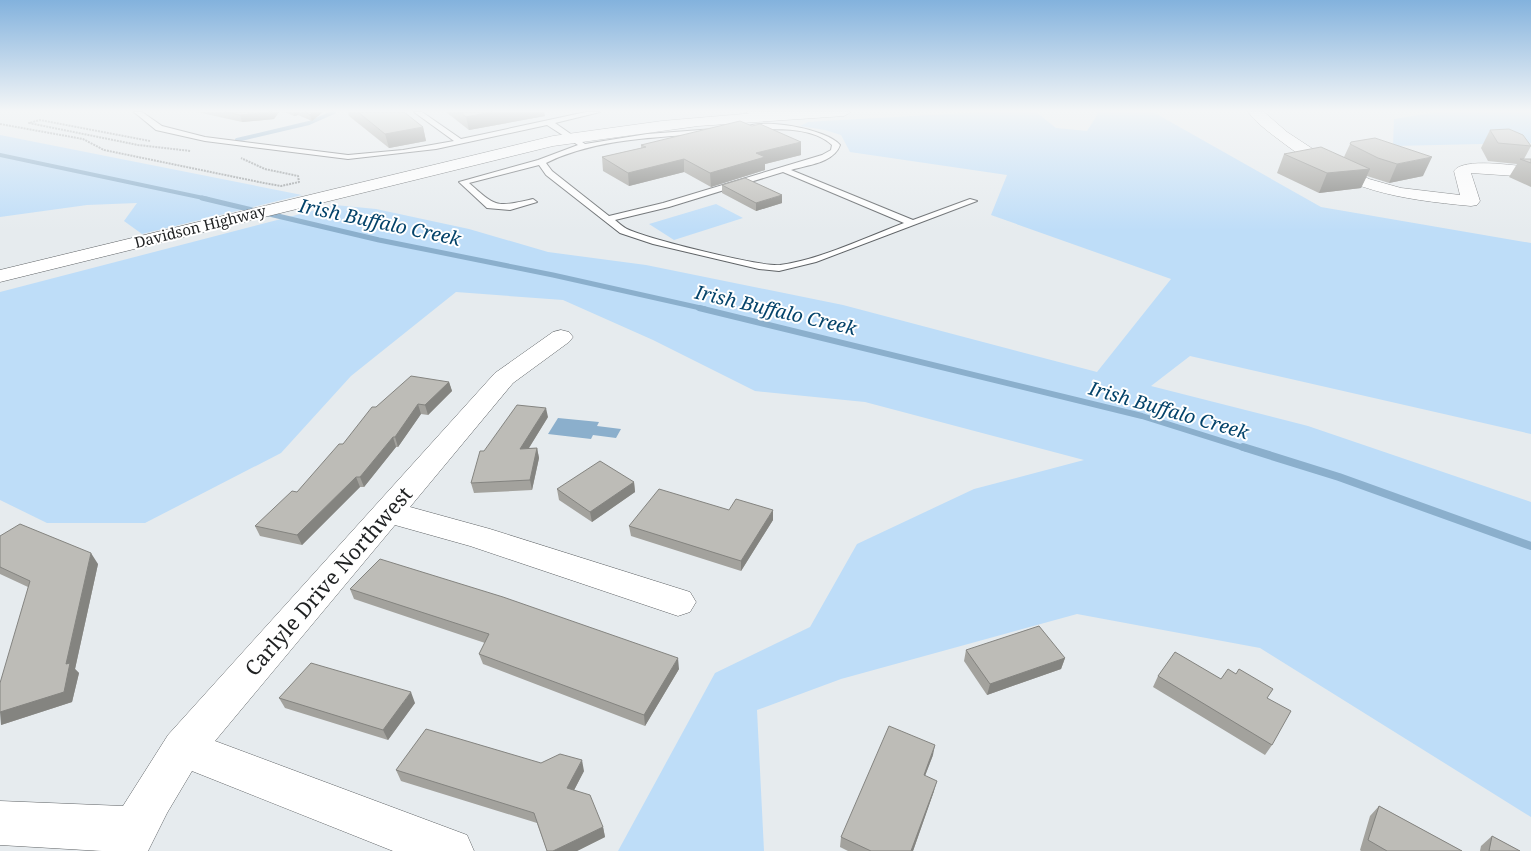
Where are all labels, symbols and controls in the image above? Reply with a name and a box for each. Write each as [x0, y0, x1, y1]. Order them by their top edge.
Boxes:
water label: Irish Buffalo Creek [296, 192, 465, 252]
street label: Davidson Highway [132, 200, 268, 252]
water label: Irish Buffalo Creek [692, 279, 860, 341]
water label: Irish Buffalo Creek [1085, 375, 1253, 446]
street label: Carlyle Drive Northwest [238, 481, 418, 681]

